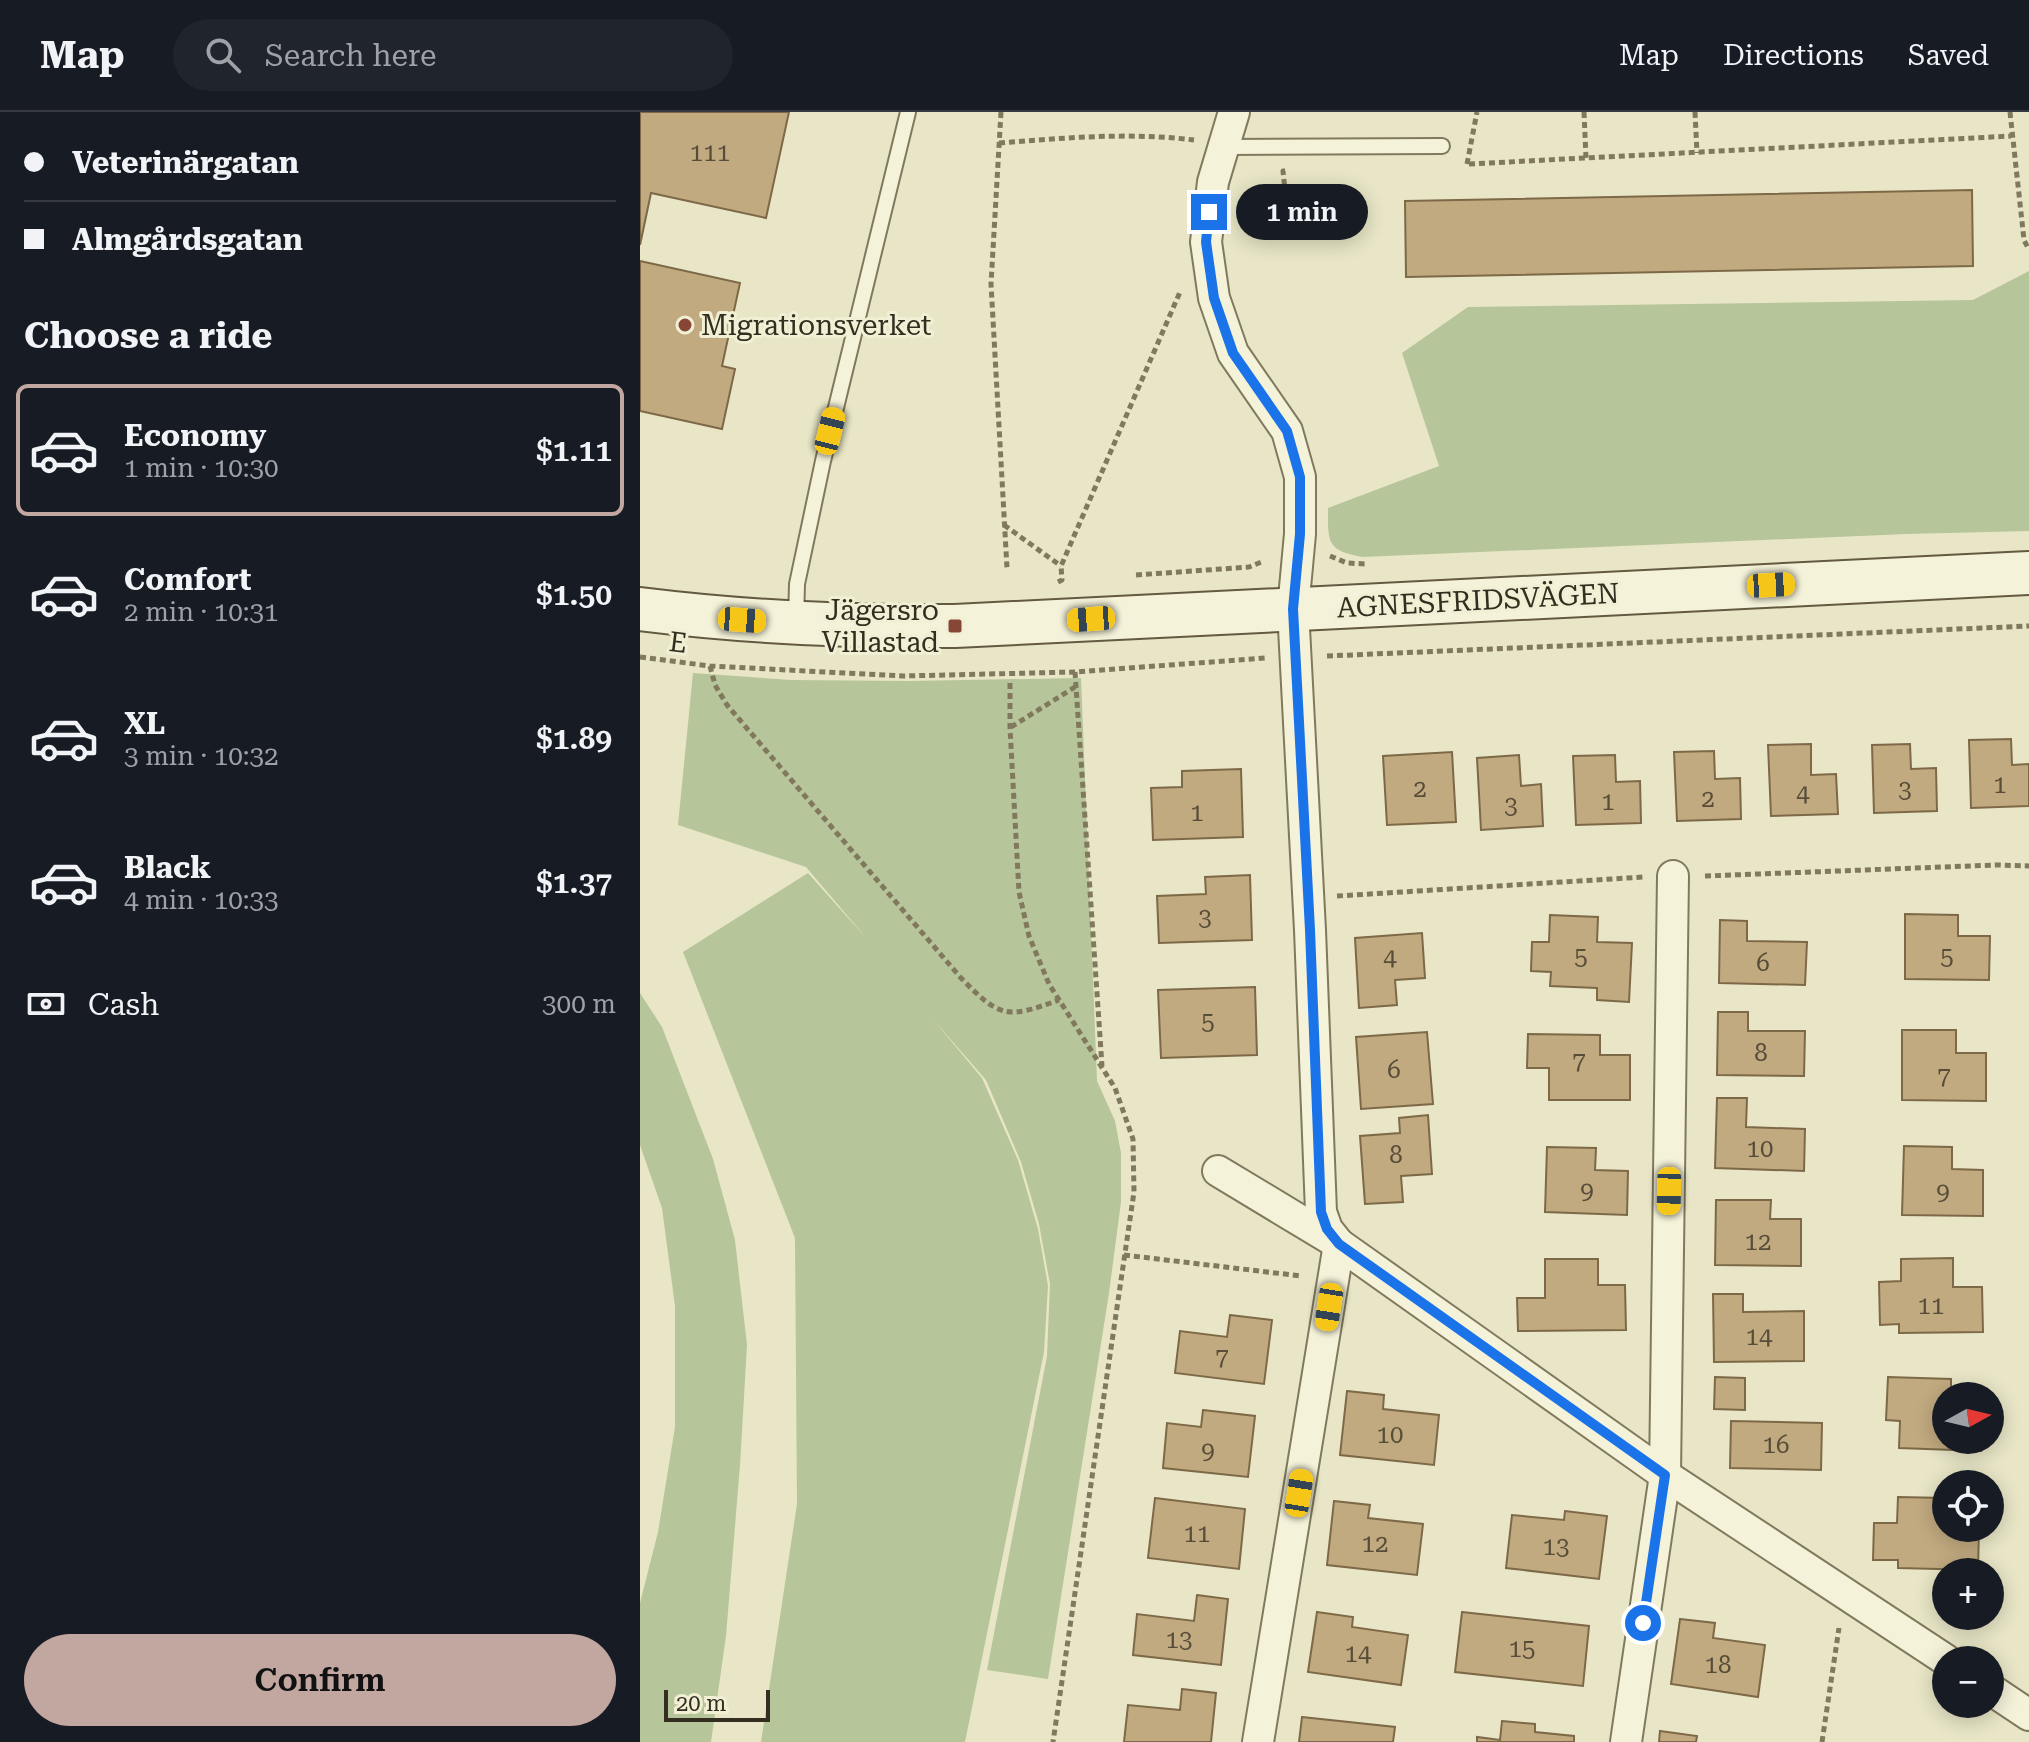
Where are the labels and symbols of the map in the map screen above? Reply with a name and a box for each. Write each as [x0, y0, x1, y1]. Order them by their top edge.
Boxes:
house number: 111 [690, 139, 730, 167]
callout: 1 min [1237, 184, 1369, 240]
route end [1191, 194, 1227, 230]
place label: Migrationsverket [701, 309, 932, 342]
marker: Migrationsverket [676, 316, 694, 334]
car [813, 405, 847, 457]
car [1746, 572, 1796, 598]
street label: AGNESFRIDSVÄGEN [1336, 577, 1620, 624]
place label: Jägersro Villastad [822, 594, 939, 659]
car [1066, 605, 1116, 633]
car [717, 606, 767, 634]
marker: Jägersro Villastad [946, 617, 964, 635]
street label: E [667, 625, 689, 660]
house number: 1 [1993, 771, 2007, 799]
house number: 2 [1413, 775, 1427, 803]
house number: 3 [1898, 776, 1912, 804]
house number: 4 [1796, 780, 1810, 808]
house number: 2 [1701, 785, 1715, 813]
house number: 1 [1601, 788, 1615, 816]
house number: 3 [1504, 792, 1518, 820]
house number: 1 [1190, 799, 1204, 827]
house number: 3 [1198, 904, 1212, 932]
house number: 5 [1574, 943, 1588, 971]
house number: 5 [1940, 943, 1954, 971]
house number: 4 [1383, 944, 1397, 972]
house number: 6 [1756, 949, 1770, 977]
house number: 5 [1201, 1008, 1215, 1036]
house number: 8 [1754, 1039, 1768, 1067]
house number: 7 [1572, 1047, 1586, 1075]
house number: 6 [1387, 1056, 1401, 1084]
house number: 7 [1937, 1062, 1951, 1090]
house number: 10 [1747, 1135, 1773, 1163]
house number: 8 [1389, 1141, 1403, 1169]
car [1657, 1167, 1681, 1215]
house number: 9 [1580, 1177, 1594, 1205]
house number: 9 [1936, 1178, 1950, 1206]
house number: 12 [1745, 1228, 1771, 1256]
car [1313, 1281, 1345, 1333]
house number: 11 [1918, 1292, 1944, 1320]
house number: 14 [1746, 1323, 1773, 1351]
house number: 7 [1215, 1343, 1229, 1371]
north arrow [1932, 1382, 2004, 1454]
house number: 10 [1377, 1421, 1403, 1449]
house number: 16 [1763, 1431, 1789, 1459]
house number: 9 [1201, 1437, 1215, 1465]
car [1283, 1467, 1315, 1519]
house number: 11 [1184, 1520, 1210, 1548]
house number: 12 [1362, 1530, 1388, 1558]
house number: 13 [1543, 1533, 1569, 1561]
route start [1625, 1605, 1661, 1641]
house number: 13 [1166, 1626, 1192, 1654]
house number: 15 [1509, 1635, 1535, 1663]
house number: 14 [1345, 1640, 1372, 1668]
house number: 18 [1705, 1651, 1731, 1679]
scale bar [664, 1686, 770, 1722]

